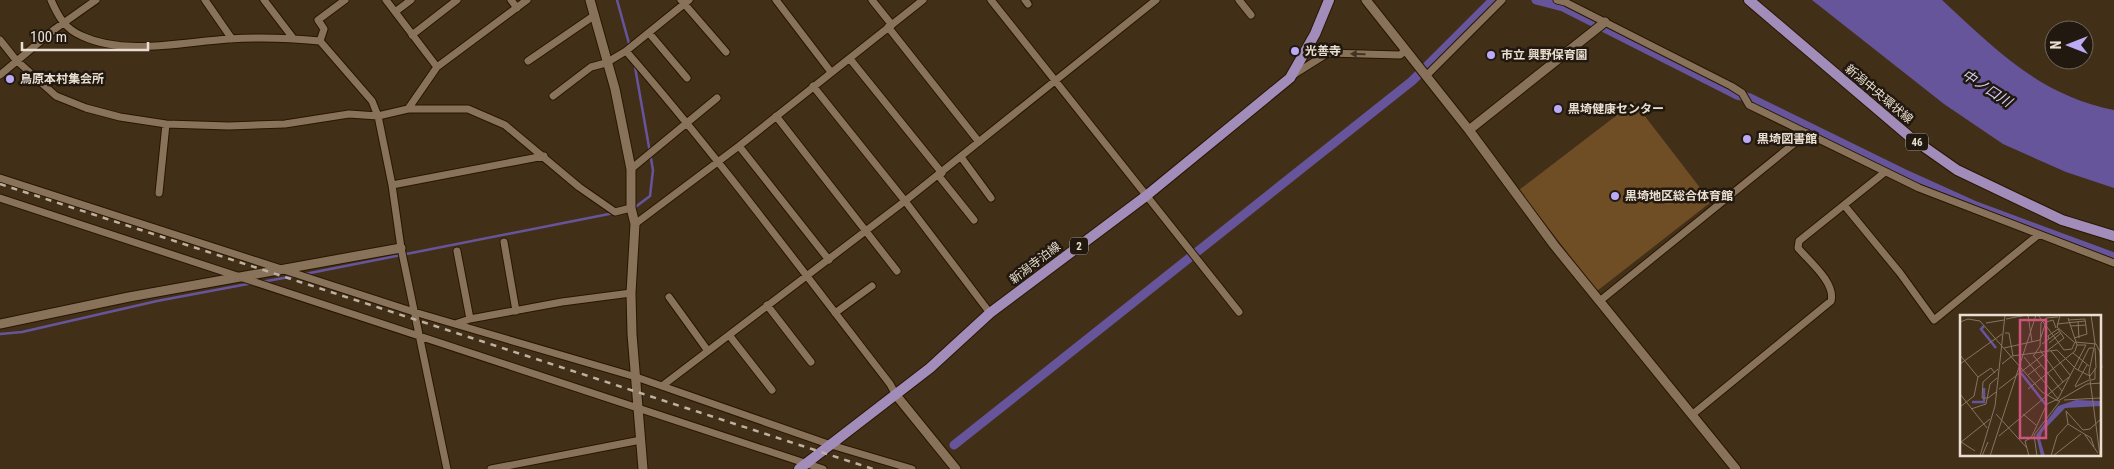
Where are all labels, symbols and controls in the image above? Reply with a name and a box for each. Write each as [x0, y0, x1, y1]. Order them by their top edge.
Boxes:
scale bar [22, 20, 149, 52]
north arrow [2044, 20, 2094, 70]
text: 100 m [30, 28, 67, 46]
text: N [2048, 41, 2064, 49]
place label: 光善寺 [1305, 44, 1341, 58]
marker: 光善寺 [1289, 45, 1301, 57]
place label: 市立 興野保育園 [1501, 48, 1588, 62]
marker: 市立 興野保育園 [1485, 49, 1497, 61]
one-way arrow [1349, 50, 1365, 58]
street label: 新潟中央環状線 [1842, 62, 1916, 126]
water label: 中ノ口川 [1959, 66, 2017, 111]
place label: 鳥原本村集会所 [20, 72, 104, 86]
marker: 鳥原本村集会所 [4, 73, 16, 85]
place label: 黒埼健康センター [1568, 102, 1664, 116]
marker: 黒埼健康センター [1552, 103, 1564, 115]
place label: 黒埼図書館 [1757, 132, 1817, 146]
marker: 黒埼図書館 [1741, 133, 1753, 145]
road number: 46 [1906, 134, 1928, 150]
place label: 黒埼地区総合体育館 [1625, 189, 1733, 203]
marker: 黒埼地区総合体育館 [1609, 190, 1621, 202]
road number: 2 [1070, 238, 1088, 255]
street label: 新潟寺泊線 [1007, 239, 1063, 287]
inset map [1960, 315, 2102, 456]

